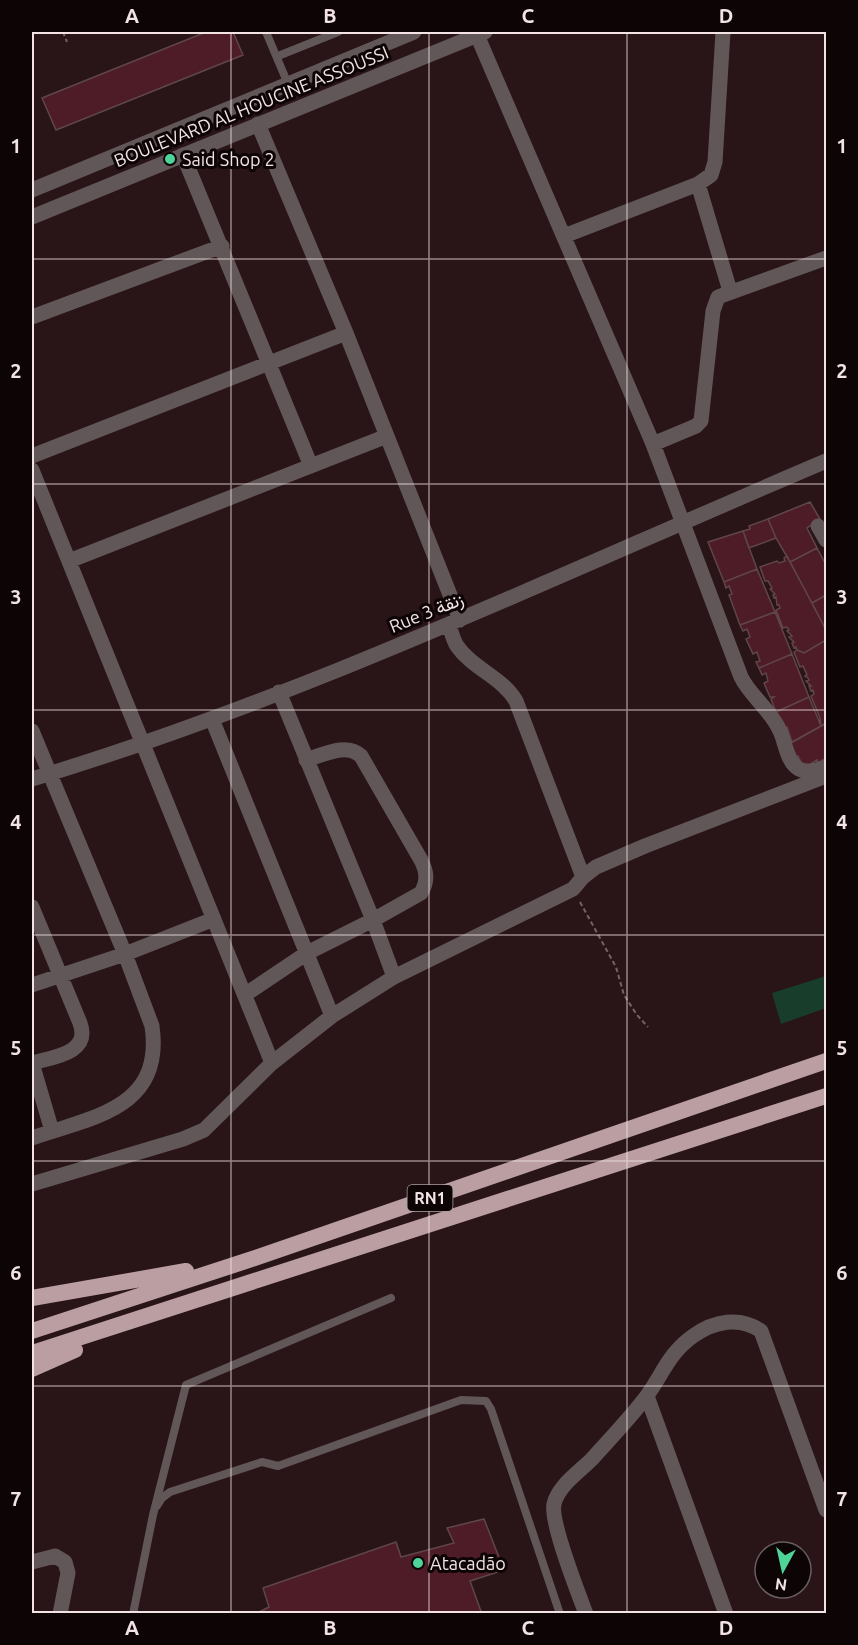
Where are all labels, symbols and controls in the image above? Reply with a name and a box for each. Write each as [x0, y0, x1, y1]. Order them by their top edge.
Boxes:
text: A [125, 4, 139, 27]
text: B [323, 4, 337, 27]
text: C [522, 4, 535, 27]
text: D [719, 4, 733, 27]
street label: BOULEVARD AL HOUCINE ASSOUSSI [111, 42, 391, 170]
text: 1 [10, 134, 22, 157]
text: 1 [836, 134, 848, 157]
place label: Said Shop 2 [182, 149, 275, 169]
marker: Said Shop 2 [163, 152, 177, 166]
text: 2 [10, 359, 22, 382]
text: 2 [836, 359, 848, 382]
text: 3 [10, 585, 22, 608]
text: 3 [836, 585, 848, 608]
street label: Rue 3 زنقة [386, 588, 467, 638]
text: 4 [10, 810, 22, 833]
text: 4 [836, 810, 848, 833]
text: 5 [10, 1036, 22, 1059]
text: 5 [836, 1036, 848, 1059]
road number: RN1 [408, 1185, 452, 1211]
text: 6 [10, 1261, 22, 1284]
text: 6 [836, 1261, 848, 1284]
text: 7 [10, 1487, 22, 1510]
text: 7 [836, 1487, 848, 1510]
north arrow [753, 1540, 813, 1600]
place label: Atacadão [430, 1553, 506, 1573]
marker: Atacadão [411, 1556, 425, 1570]
text: N [774, 1575, 788, 1595]
text: A [125, 1616, 139, 1639]
text: B [323, 1616, 337, 1639]
text: C [522, 1616, 535, 1639]
text: D [719, 1616, 733, 1639]

